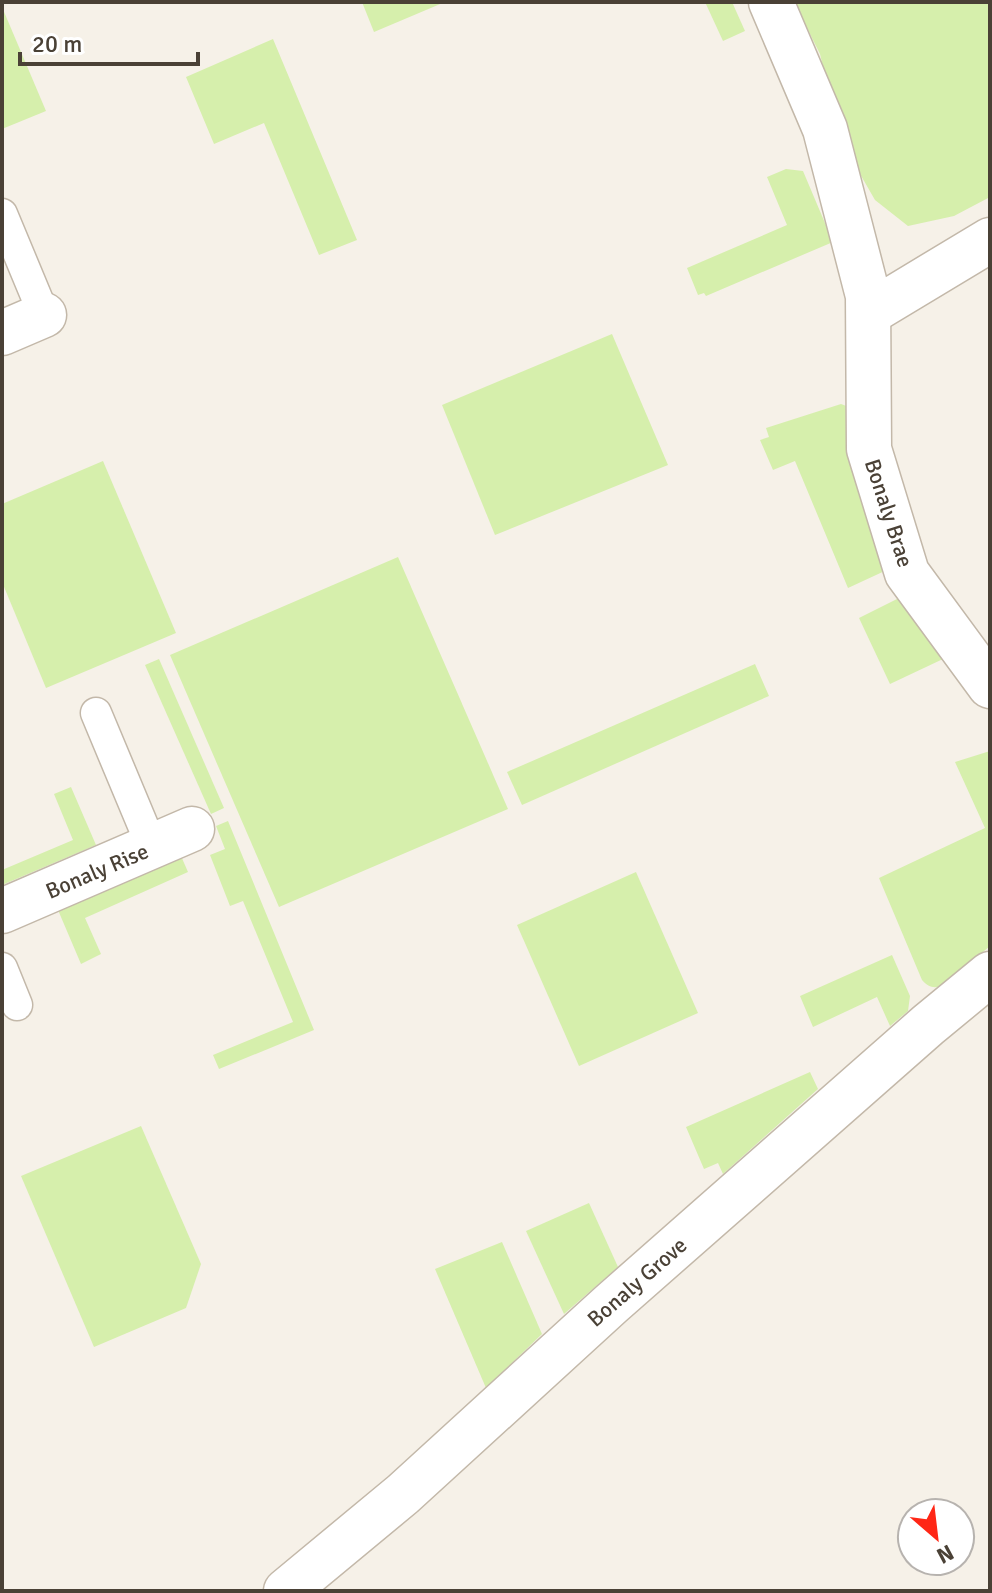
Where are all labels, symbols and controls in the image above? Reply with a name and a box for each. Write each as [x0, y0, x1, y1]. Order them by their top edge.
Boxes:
scale bar [20, 16, 198, 66]
text: 20 m [32, 29, 82, 59]
street label: Bonaly Brae [859, 455, 919, 571]
street label: Bonaly Rise [42, 837, 152, 905]
street label: Bonaly Grove [582, 1231, 692, 1333]
north arrow [896, 1497, 976, 1577]
text: N [932, 1539, 958, 1570]

